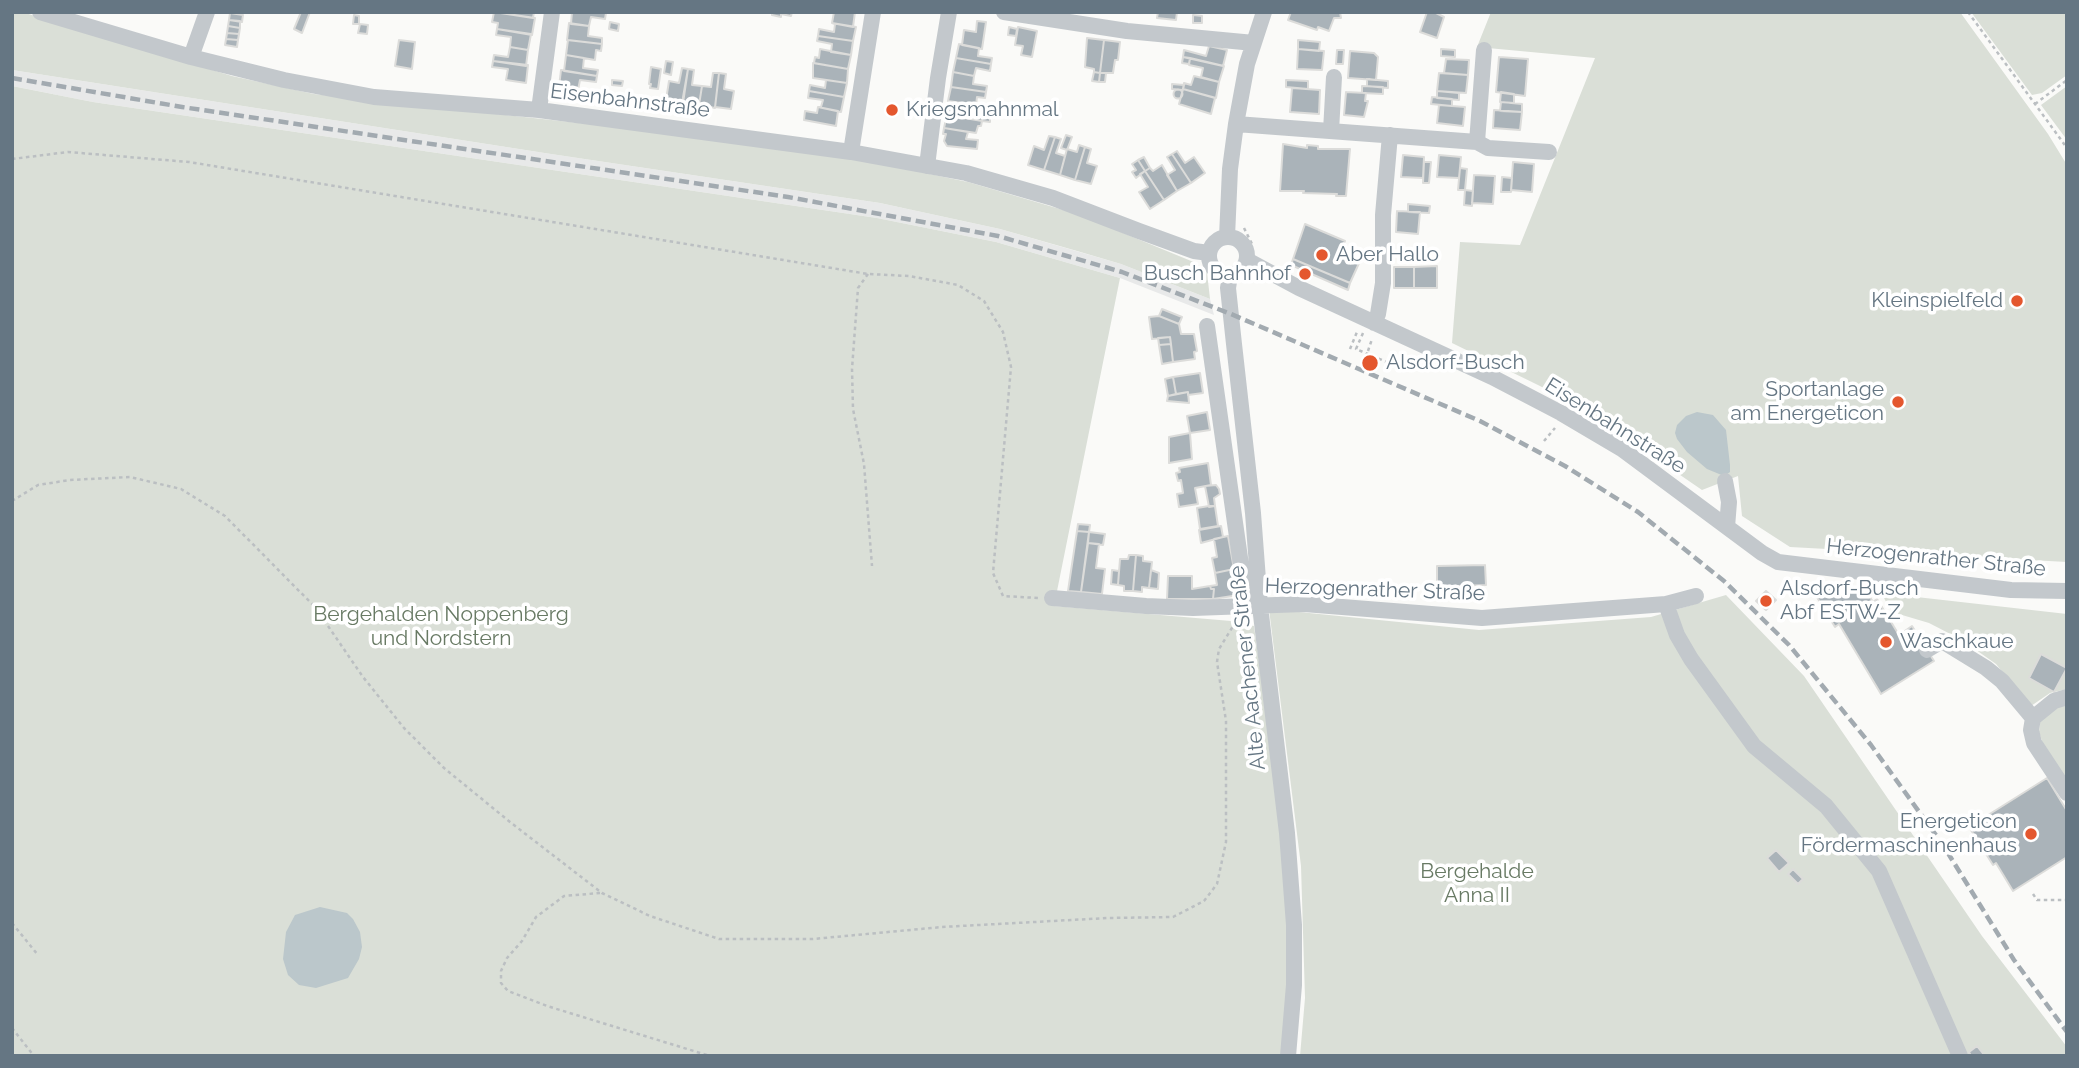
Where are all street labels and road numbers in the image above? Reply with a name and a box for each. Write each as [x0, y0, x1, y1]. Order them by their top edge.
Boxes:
street label: Eisenbahnstraße [549, 79, 711, 123]
street label: Eisenbahnstraße [1540, 373, 1690, 479]
street label: Herzogenrather Straße [1825, 534, 2047, 582]
street label: Alte Aachener Straße [1225, 564, 1271, 772]
street label: Herzogenrather Straße [1264, 574, 1486, 606]

